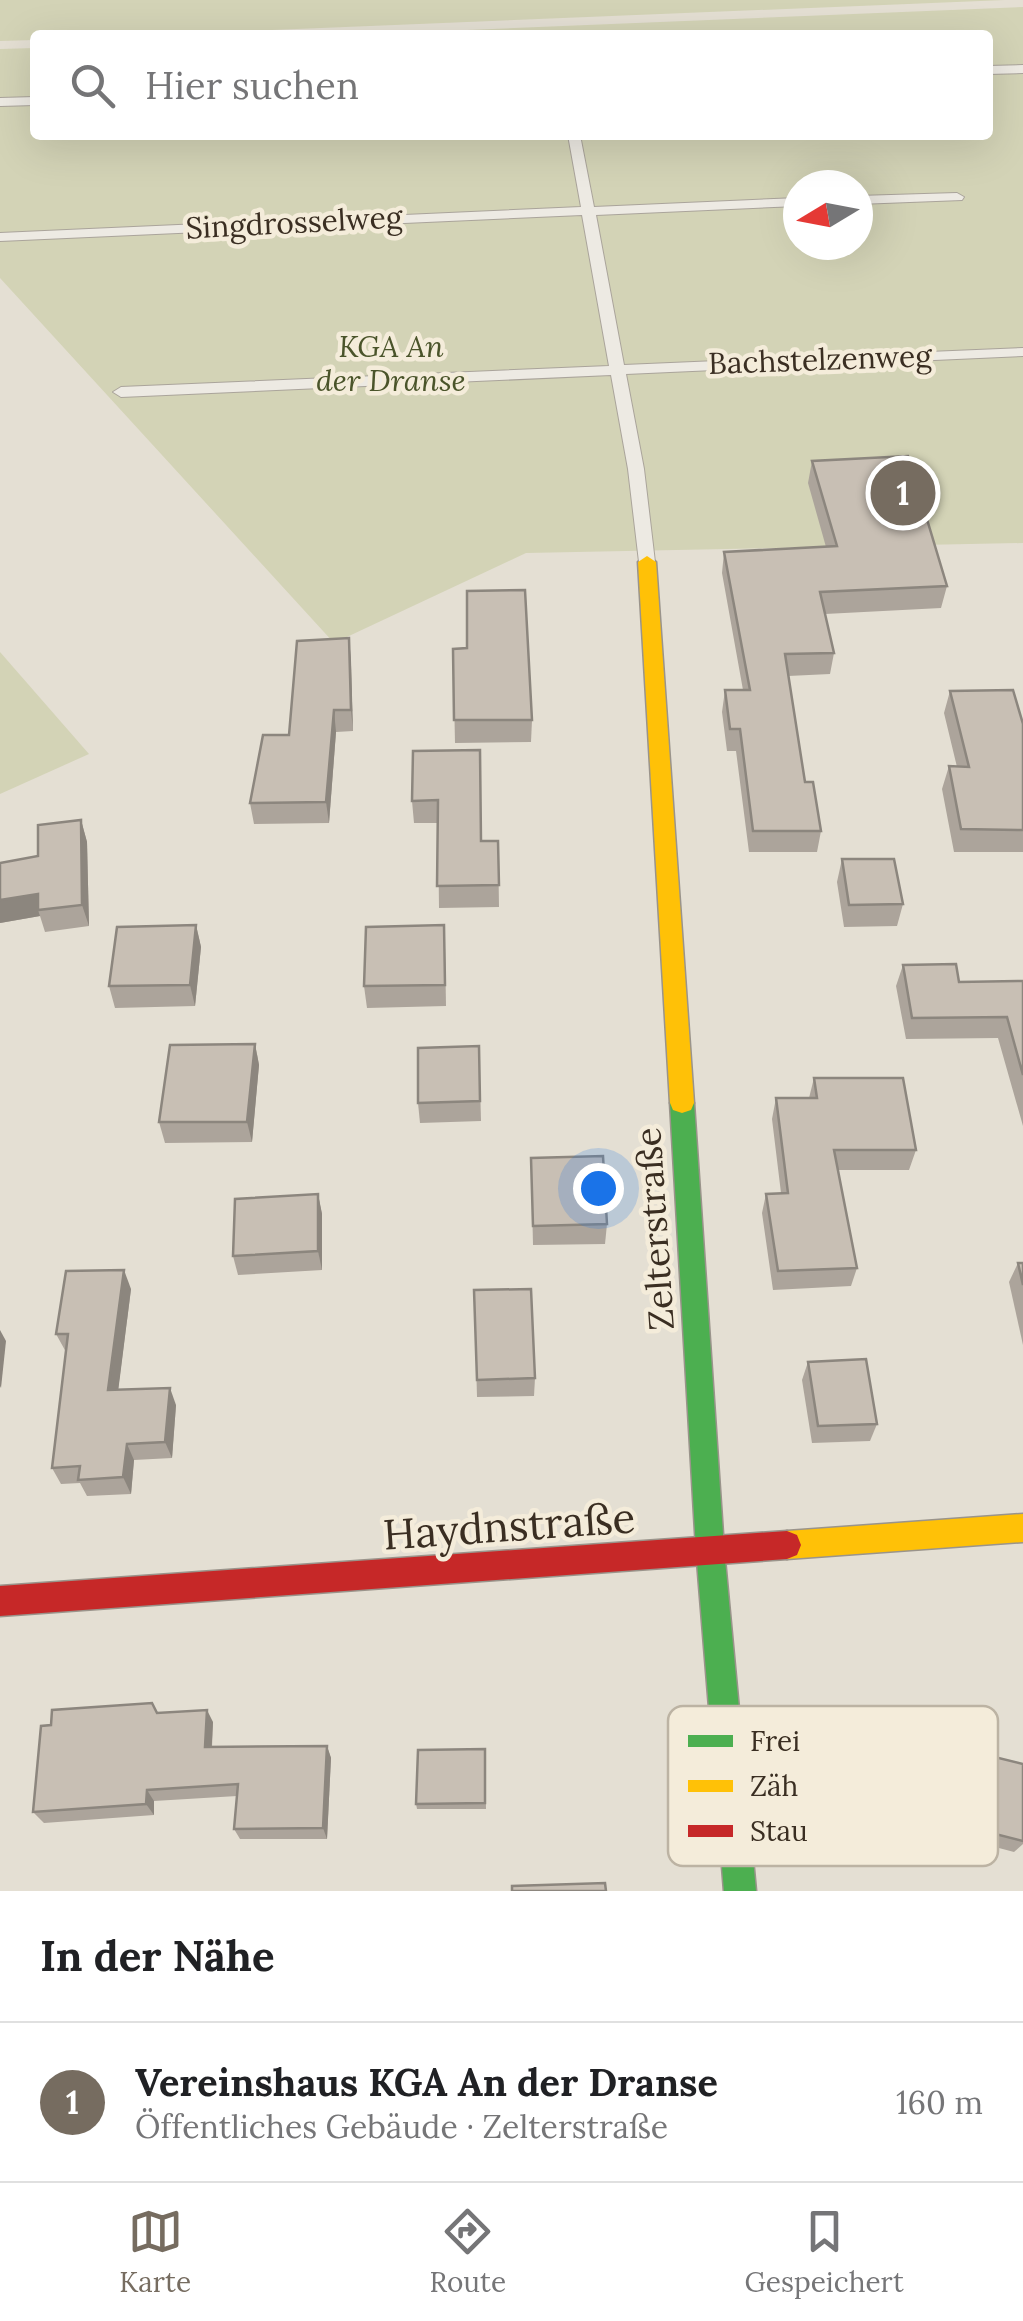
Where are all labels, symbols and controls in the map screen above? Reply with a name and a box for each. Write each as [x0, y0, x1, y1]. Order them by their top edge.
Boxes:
search box [30, 30, 993, 140]
icon: search [65, 58, 120, 113]
text: Hier suchen [145, 61, 359, 109]
north arrow [783, 170, 873, 260]
street label: Singdrosselweg [185, 197, 405, 248]
park label: KGA An der Dranse [316, 327, 466, 399]
street label: Bachstelzenweg [708, 336, 934, 383]
pin: 1 [870, 456, 936, 530]
street label: Zelterstraße [625, 1126, 684, 1332]
your location [573, 1163, 624, 1214]
street label: Haydnstraße [381, 1490, 637, 1562]
legend [668, 1706, 998, 1866]
text: Frei [750, 1723, 800, 1759]
text: Zäh [750, 1768, 798, 1804]
text: Stau [750, 1813, 808, 1849]
text: In der Nähe [40, 1929, 275, 1983]
text: Vereinshaus KGA An der Dranse [135, 2058, 718, 2106]
text: 1 [66, 2082, 79, 2123]
text: 160 m [896, 2082, 983, 2123]
text: Öffentliches Gebäude · Zelterstraße [135, 2106, 668, 2147]
tab: Karte [119, 2204, 191, 2300]
tab: Route [430, 2204, 506, 2300]
tab: Gespeichert [745, 2204, 904, 2300]

